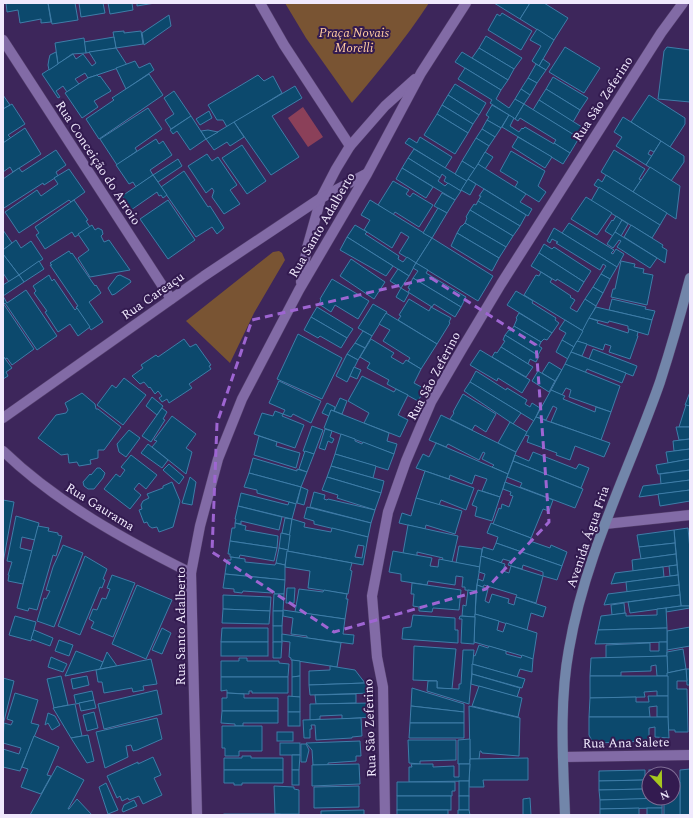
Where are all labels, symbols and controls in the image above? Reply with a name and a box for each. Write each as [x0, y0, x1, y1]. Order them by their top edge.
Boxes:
park label: Praça Novais Morelli [319, 23, 390, 58]
street label: Rua São Zeferino [568, 52, 638, 146]
street label: Rua Conceição do Arroio [50, 97, 146, 229]
street label: Rua Santo Adalberto [284, 169, 360, 281]
street label: Rua Careaçu [117, 267, 189, 325]
street label: Rua São Zeferino [402, 328, 466, 424]
street label: Rua Gaurama [62, 478, 139, 537]
street label: Avenida Água Fria [561, 483, 615, 591]
street label: Rua Santo Adalberto [171, 567, 191, 685]
street label: Rua São Zeferino [358, 679, 382, 777]
street label: Rua Ana Salete [582, 732, 670, 754]
north arrow [641, 766, 681, 806]
text: N [657, 785, 672, 804]

